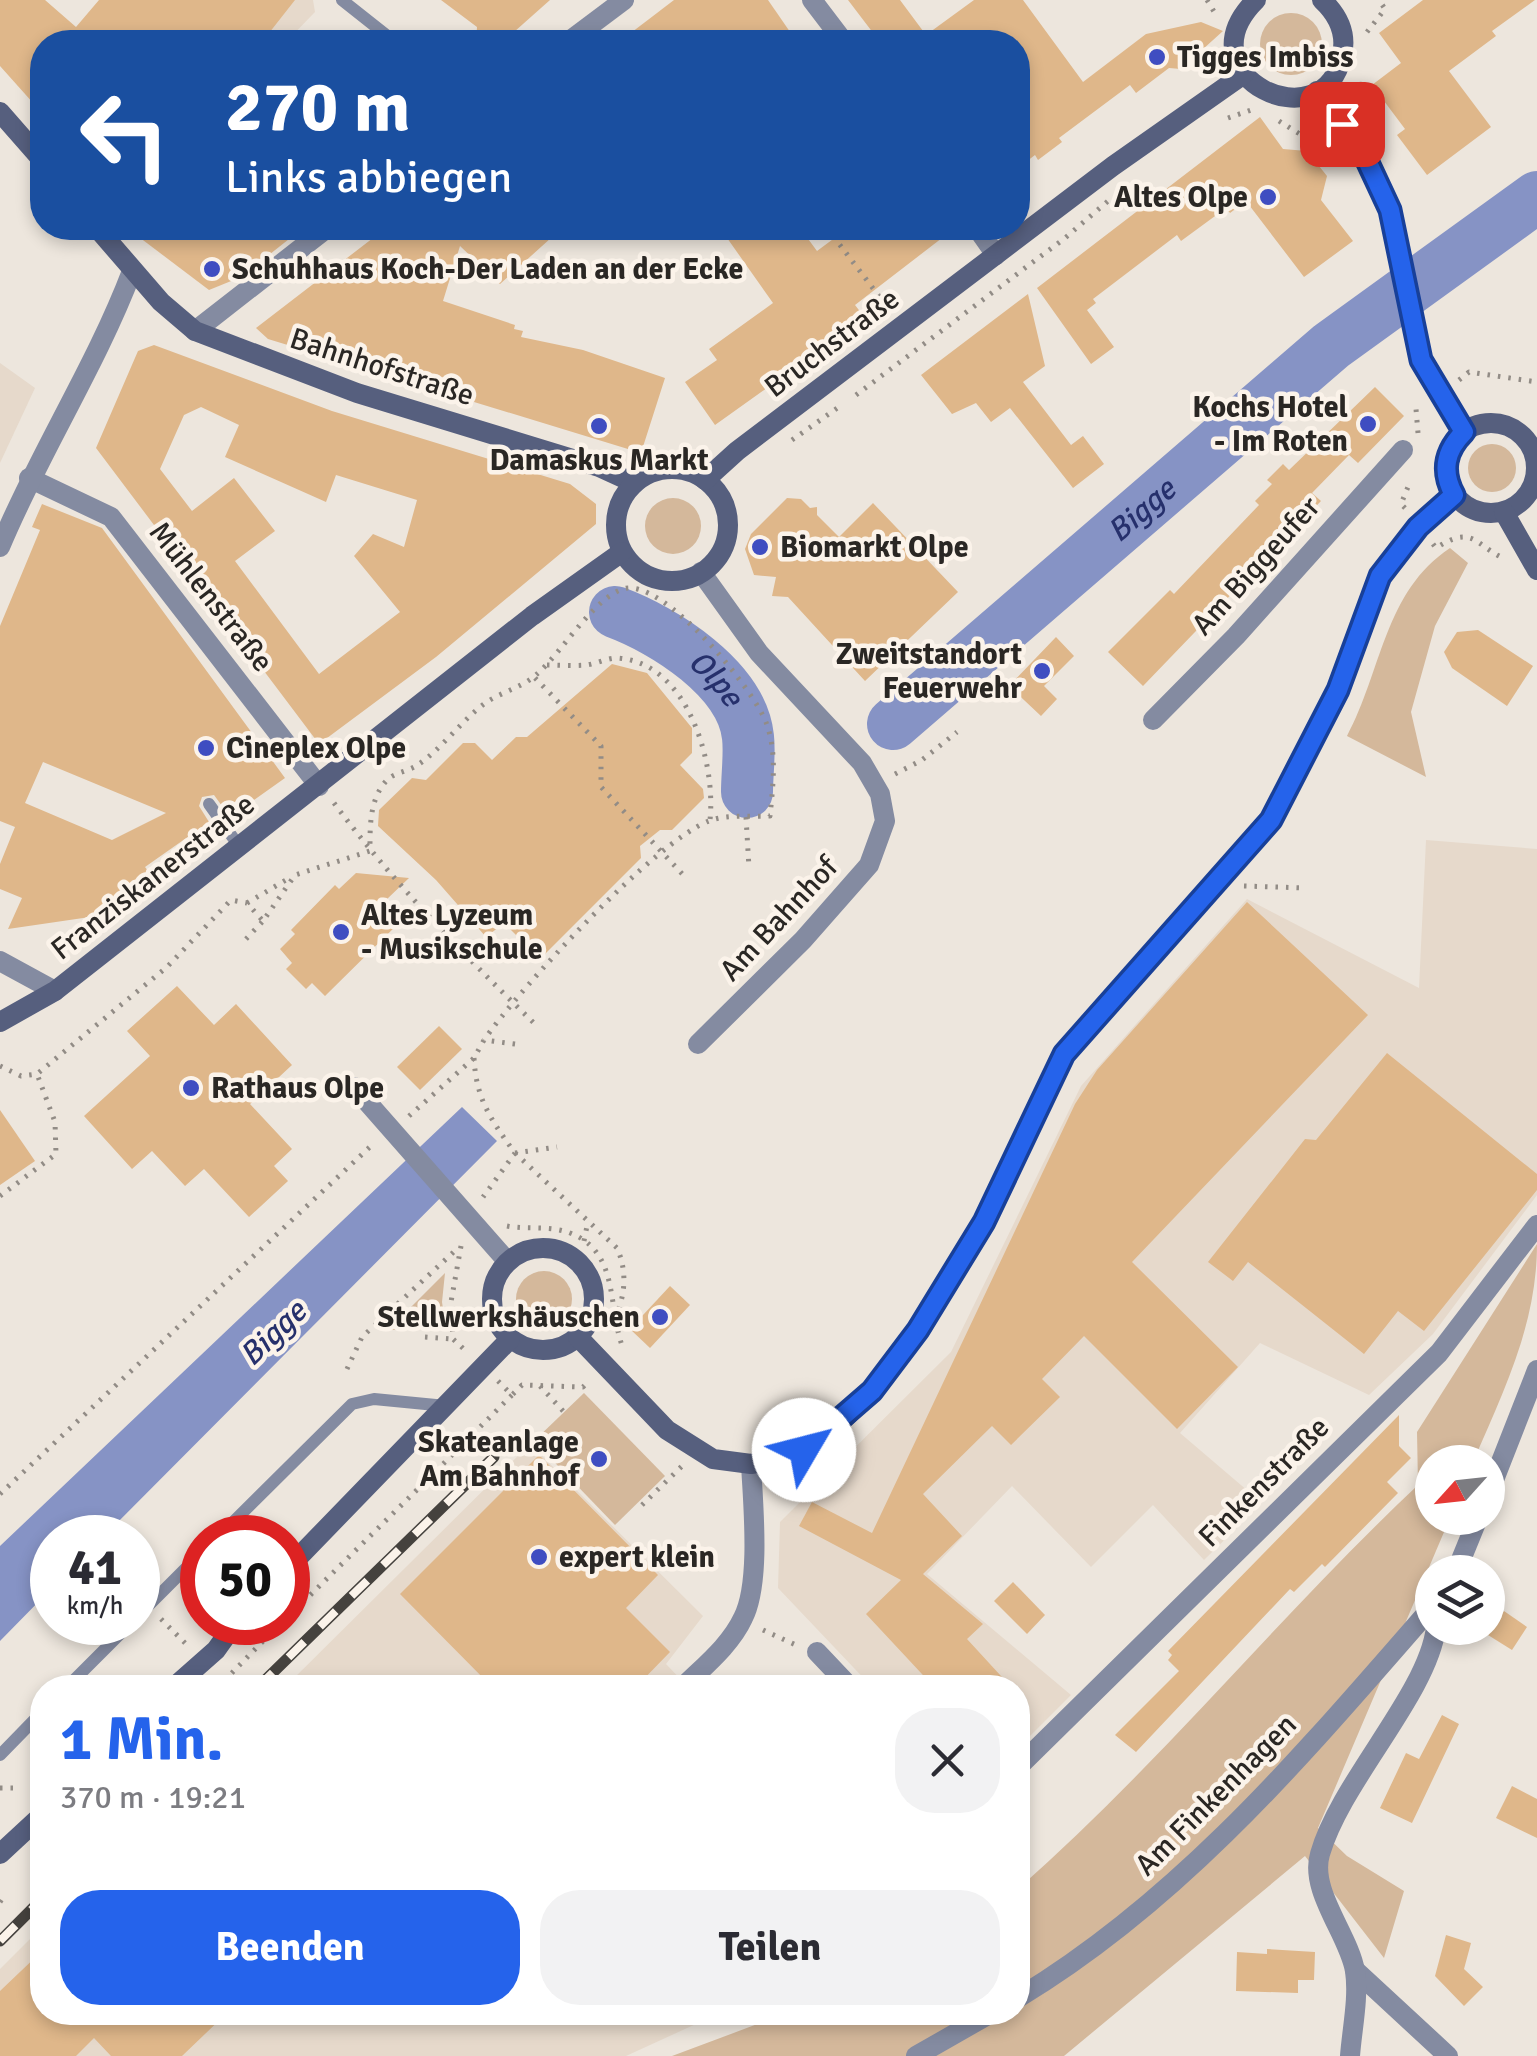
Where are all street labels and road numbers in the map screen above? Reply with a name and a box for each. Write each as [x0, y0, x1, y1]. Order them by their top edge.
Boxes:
street label: Bruchstraße [757, 280, 907, 406]
street label: Bahnhofstraße [285, 320, 479, 414]
street label: Am Biggeufer [1184, 489, 1328, 643]
street label: Mühlenstraße [141, 515, 281, 679]
street label: Franziskanerstraße [44, 786, 262, 968]
street label: Am Bahnhof [712, 848, 847, 989]
street label: Finkenstraße [1191, 1409, 1337, 1555]
street label: Am Finkenhagen [1127, 1706, 1305, 1884]

